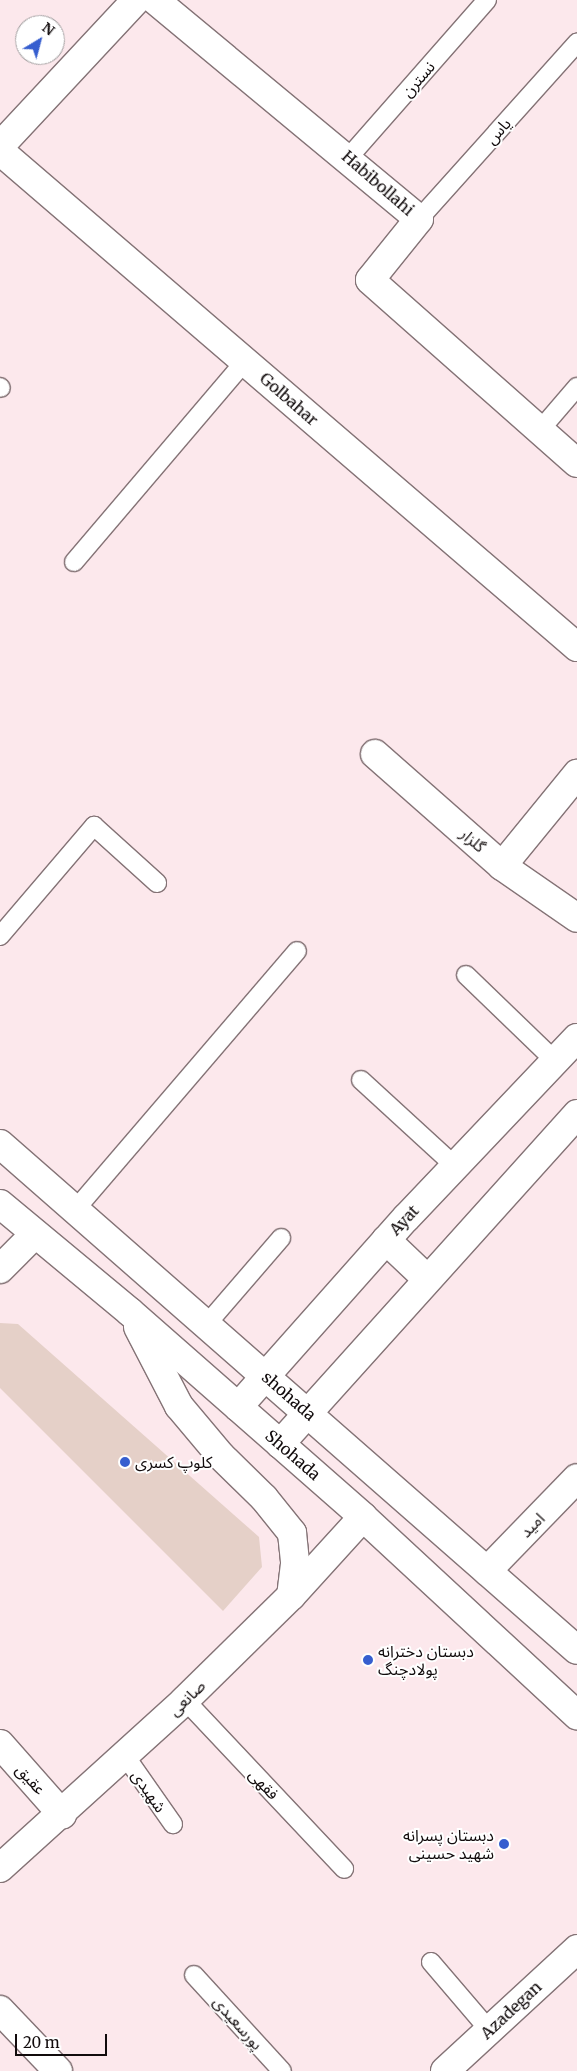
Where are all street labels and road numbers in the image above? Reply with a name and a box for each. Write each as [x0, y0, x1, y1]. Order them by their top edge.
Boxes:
street label: نسترن [397, 57, 439, 101]
street label: یاس [481, 114, 515, 148]
street label: Habibollahi [338, 147, 418, 219]
street label: Golbahar [256, 369, 322, 429]
street label: گلزار [457, 824, 489, 856]
street label: Ayat [385, 1201, 423, 1239]
street label: shohada [258, 1367, 320, 1425]
street label: Shohada [262, 1426, 324, 1484]
street label: امید [516, 1509, 548, 1541]
street label: صانعی [165, 1676, 209, 1720]
street label: عقیق [12, 1760, 50, 1798]
street label: فقهی [245, 1765, 283, 1803]
street label: شهیدی [128, 1766, 170, 1816]
street label: Azadegan [477, 1977, 545, 2043]
street label: پورسعیدی [209, 1992, 267, 2054]

